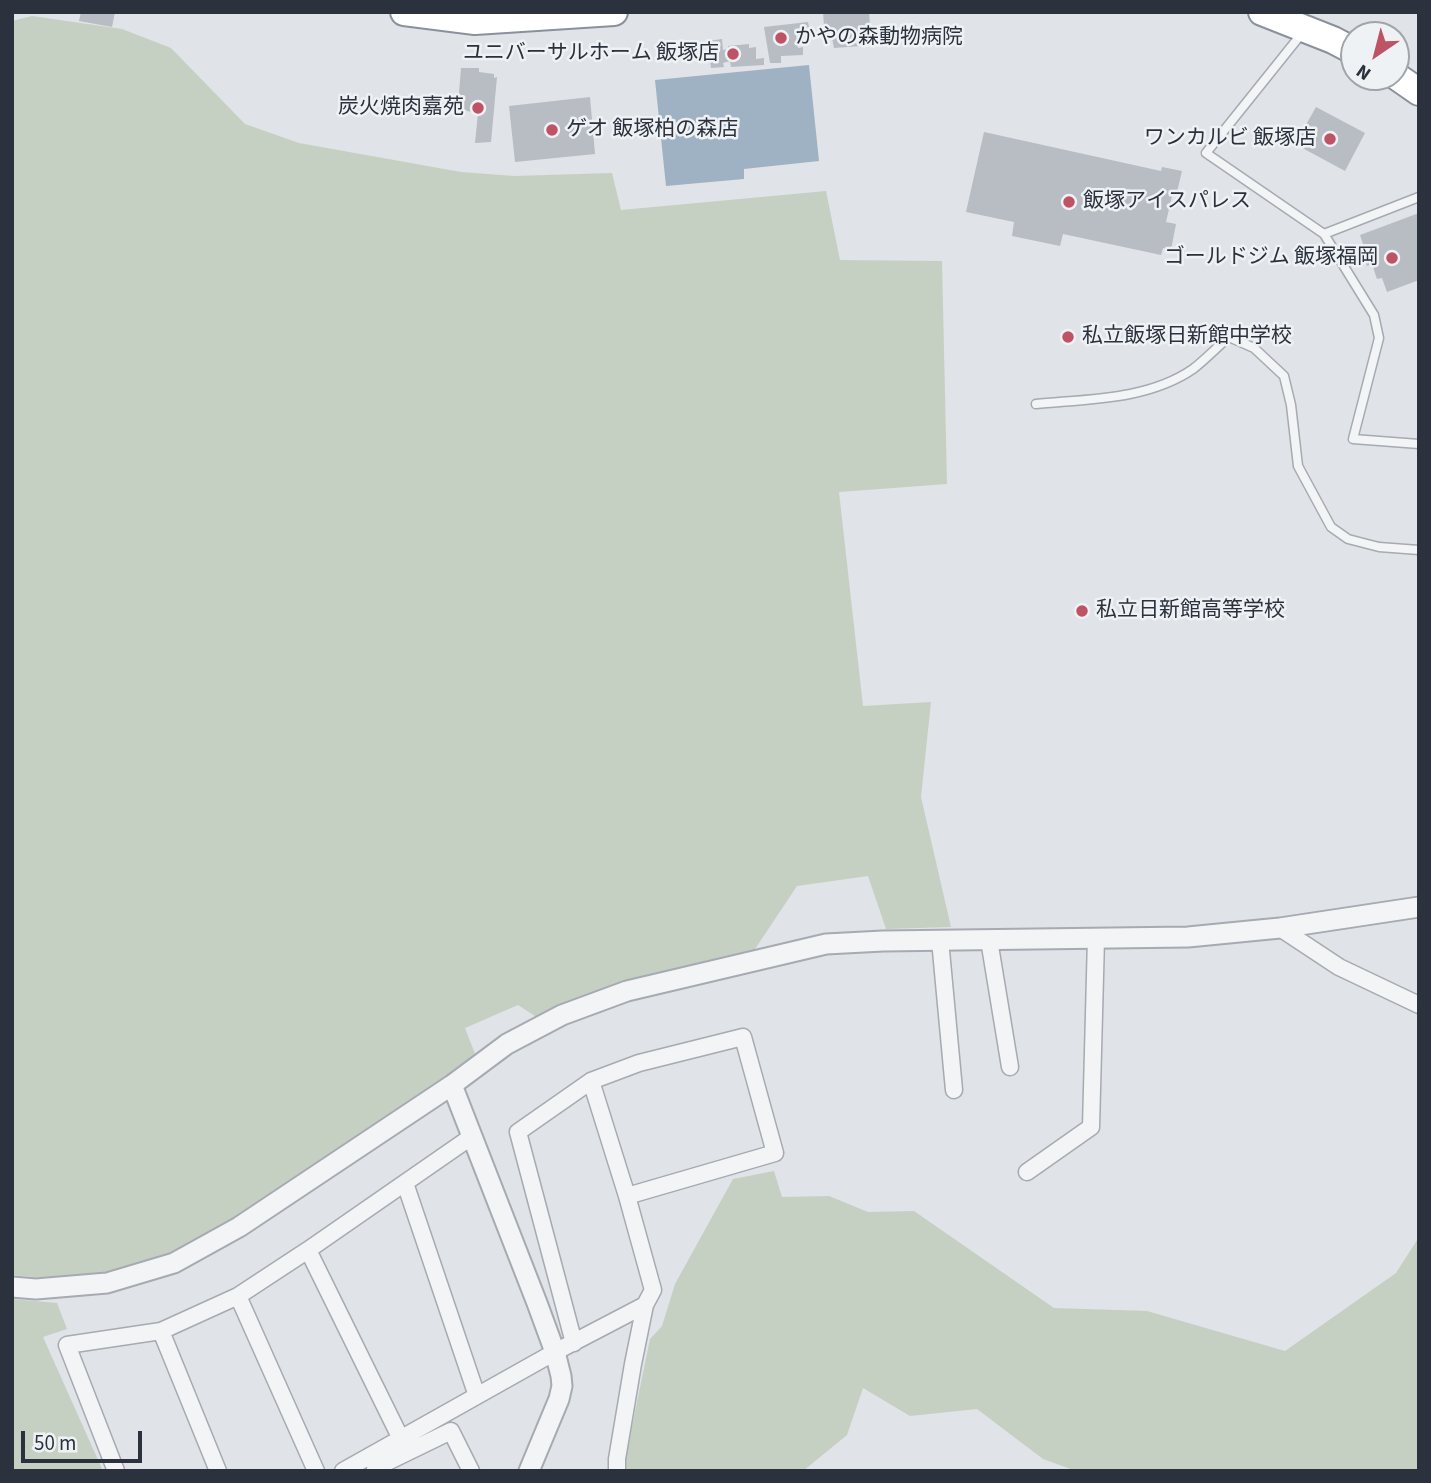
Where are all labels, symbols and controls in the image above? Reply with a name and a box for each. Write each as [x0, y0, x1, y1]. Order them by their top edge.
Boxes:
north arrow [1340, 21, 1410, 91]
place label: かやの森動物病院 [795, 25, 963, 51]
marker: かやの森動物病院 [773, 30, 789, 46]
place label: ユニバーサルホーム 飯塚店 [463, 41, 719, 67]
marker: ユニバーサルホーム 飯塚店 [725, 46, 741, 62]
text: N [1351, 57, 1377, 87]
place label: 炭火焼肉嘉苑 [338, 95, 464, 121]
marker: 炭火焼肉嘉苑 [470, 100, 486, 116]
place label: ゲオ 飯塚柏の森店 [566, 117, 738, 143]
marker: ゲオ 飯塚柏の森店 [544, 122, 560, 138]
place label: ワンカルビ 飯塚店 [1144, 126, 1316, 152]
marker: ワンカルビ 飯塚店 [1322, 131, 1338, 147]
place label: 飯塚アイスパレス [1083, 189, 1251, 215]
marker: 飯塚アイスパレス [1061, 194, 1077, 210]
place label: ゴールドジム 飯塚福岡 [1164, 245, 1378, 271]
marker: ゴールドジム 飯塚福岡 [1384, 250, 1400, 266]
place label: 私立飯塚日新館中学校 [1082, 324, 1292, 350]
marker: 私立飯塚日新館中学校 [1060, 329, 1076, 345]
place label: 私立日新館高等学校 [1096, 598, 1285, 624]
marker: 私立日新館高等学校 [1074, 603, 1090, 619]
scale bar [24, 1416, 145, 1460]
text: 50 m [34, 1428, 76, 1458]

